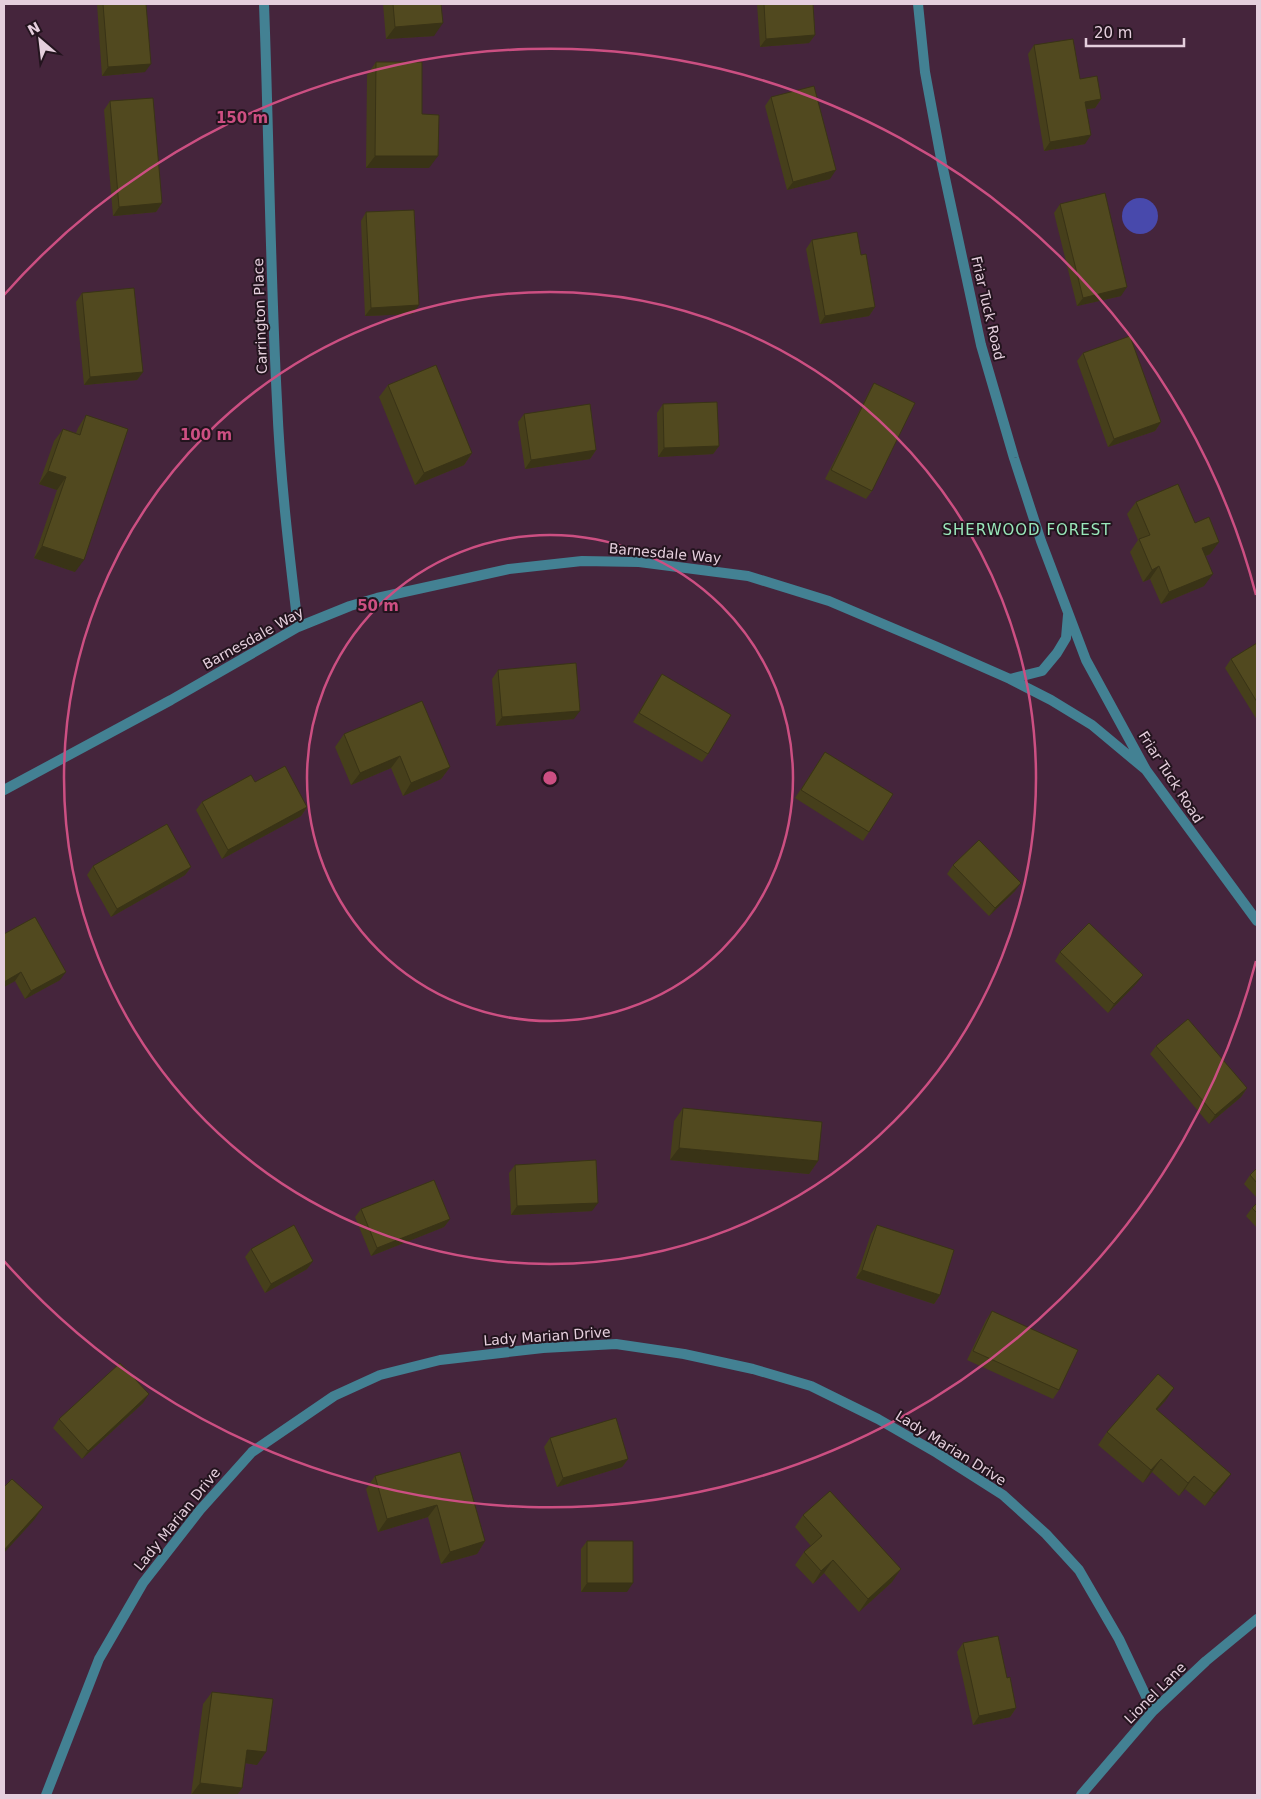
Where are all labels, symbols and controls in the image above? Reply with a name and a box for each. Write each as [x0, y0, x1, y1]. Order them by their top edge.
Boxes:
north arrow [15, 15, 65, 65]
scale bar [1086, 15, 1184, 47]
text: N [25, 19, 43, 38]
text: 20 m [1094, 24, 1132, 42]
text: 150 m [216, 109, 268, 127]
street label: Friar Tuck Road [968, 254, 1008, 362]
street label: Carrington Place [250, 258, 270, 374]
text: 100 m [180, 426, 232, 444]
district label: SHERWOOD FOREST [943, 521, 1111, 539]
street label: Barnesdale Way [608, 540, 722, 566]
text: 50 m [357, 597, 399, 615]
street label: Barnesdale Way [200, 604, 306, 672]
street label: Friar Tuck Road [1135, 728, 1207, 826]
centre of rings [541, 769, 559, 787]
street label: Lady Marian Drive [483, 1324, 611, 1348]
street label: Lady Marian Drive [893, 1407, 1009, 1489]
street label: Lady Marian Drive [131, 1464, 223, 1574]
street label: Lionel Lane [1121, 1659, 1189, 1727]

